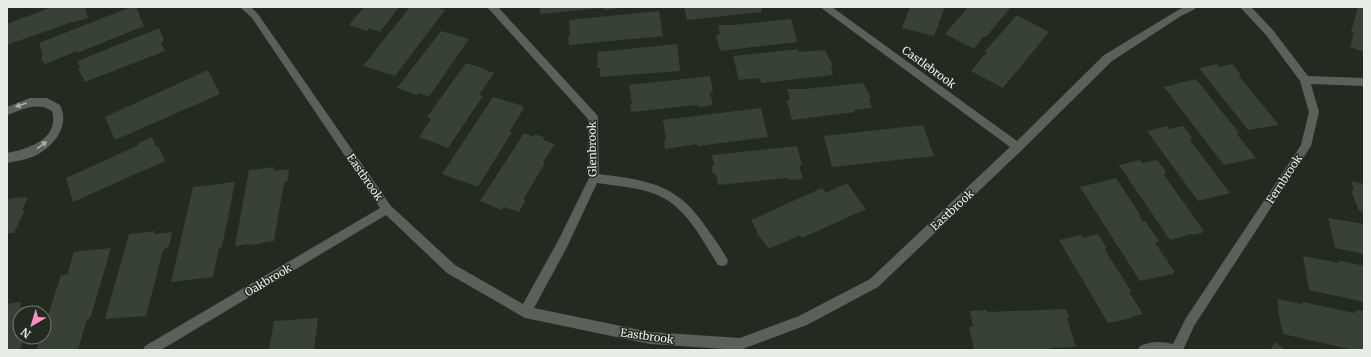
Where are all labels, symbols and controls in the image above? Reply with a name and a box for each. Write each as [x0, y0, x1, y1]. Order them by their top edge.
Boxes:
street label: Castlebrook [899, 43, 959, 91]
one-way arrow [15, 102, 27, 108]
street label: Glenbrook [585, 121, 599, 177]
one-way arrow [37, 141, 48, 149]
street label: Eastbrook [344, 151, 386, 203]
street label: Fernbrook [1263, 152, 1305, 206]
street label: Eastbrook [927, 186, 977, 234]
street label: Oakbrook [242, 261, 294, 299]
north arrow [12, 305, 52, 345]
text: N [18, 325, 34, 341]
street label: Eastbrook [619, 325, 675, 347]

